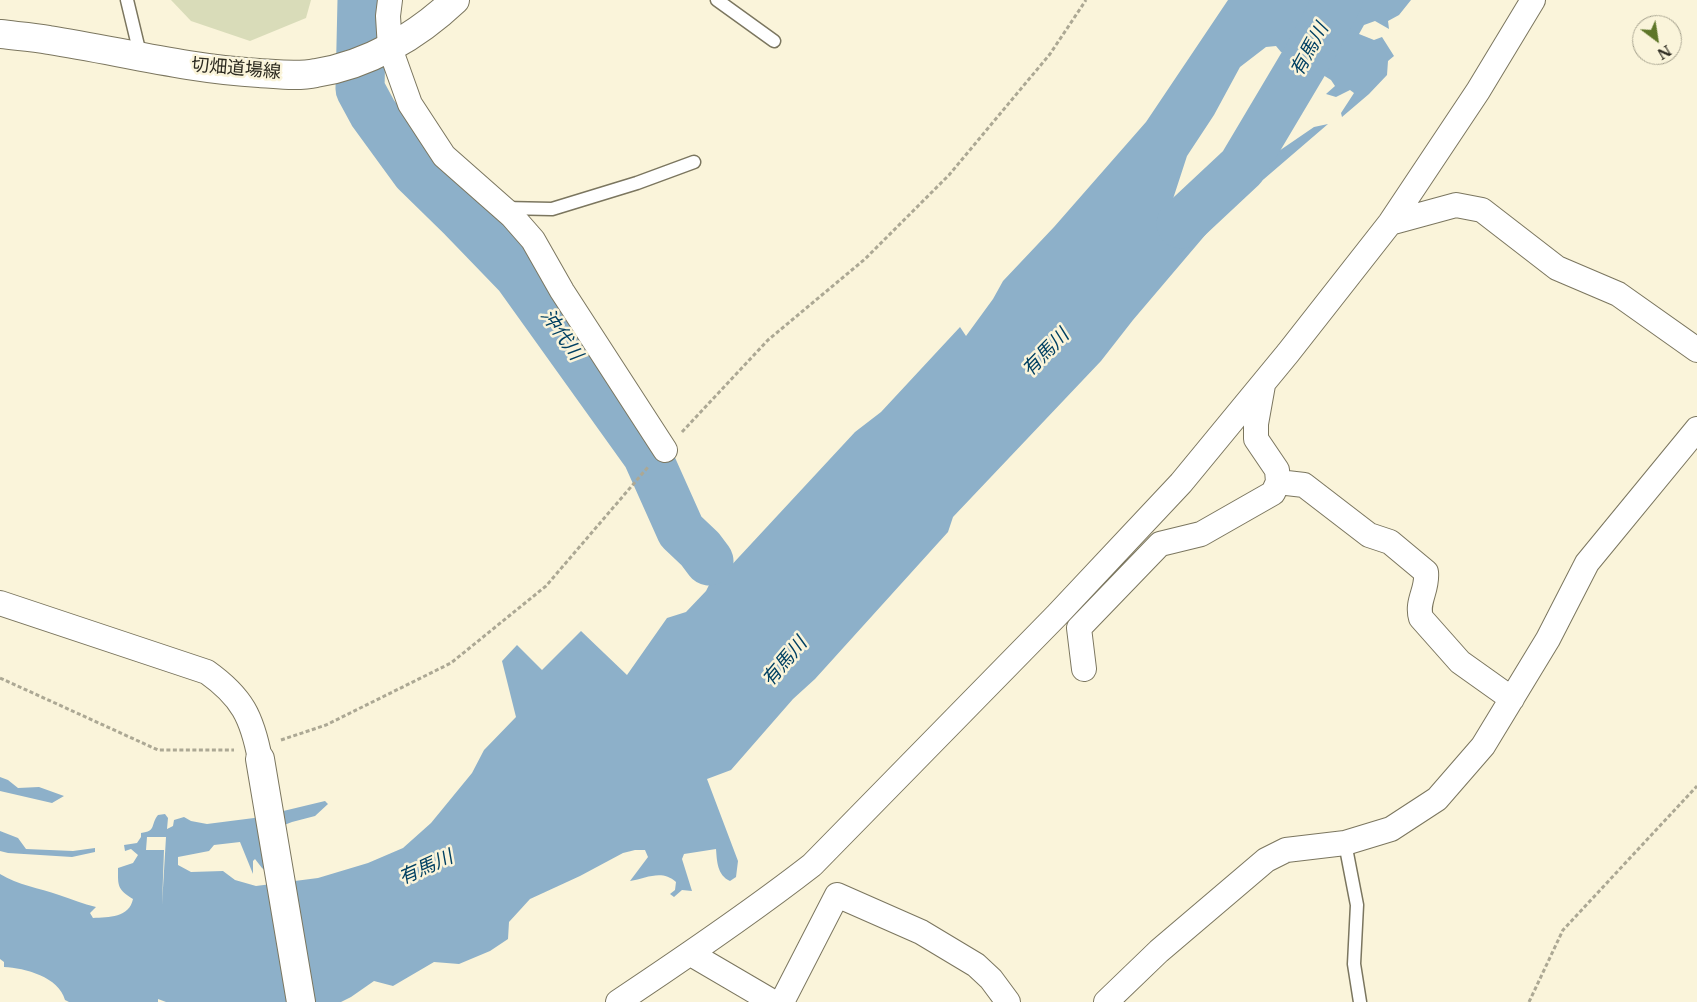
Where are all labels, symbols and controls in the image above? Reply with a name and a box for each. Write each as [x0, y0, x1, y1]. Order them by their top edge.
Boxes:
north arrow [1632, 15, 1682, 65]
water label: 有馬川 [1286, 20, 1334, 80]
text: N [1654, 41, 1674, 63]
street label: 切畑道場線 [190, 54, 282, 84]
water label: 沖代川 [535, 305, 587, 365]
water label: 有馬川 [1018, 325, 1074, 381]
water label: 有馬川 [758, 633, 812, 691]
water label: 有馬川 [395, 846, 457, 890]

